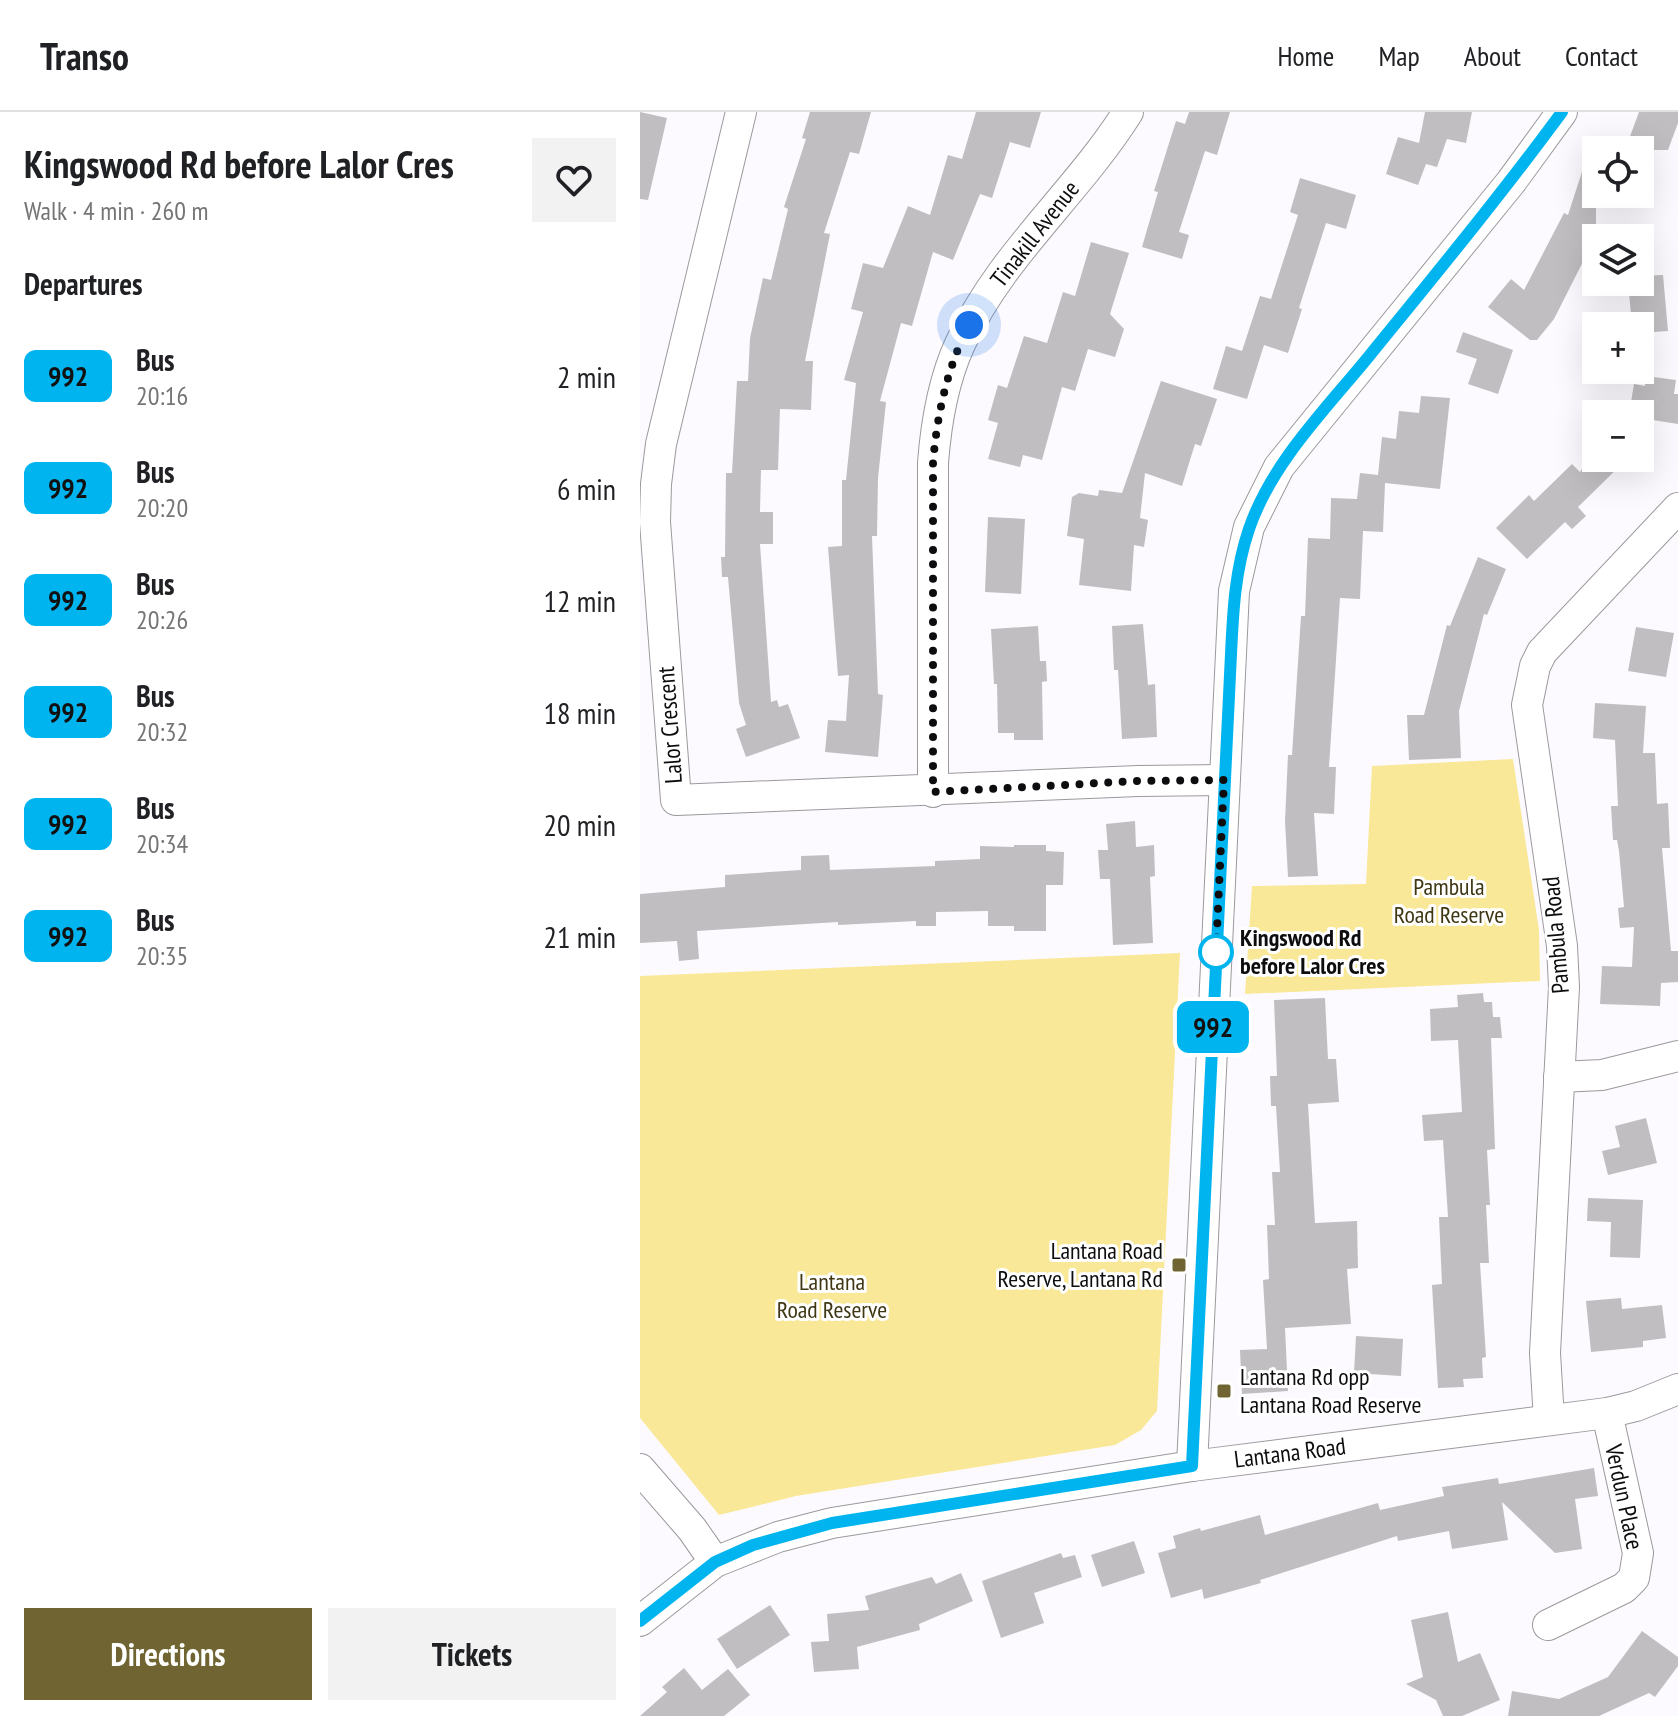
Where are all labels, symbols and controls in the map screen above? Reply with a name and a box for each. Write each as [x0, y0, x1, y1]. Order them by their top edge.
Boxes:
text: Transo [40, 31, 129, 80]
text: Home [1278, 37, 1334, 74]
text: Map [1378, 37, 1420, 74]
text: About [1464, 37, 1521, 74]
text: Contact [1565, 37, 1638, 74]
map controls [1582, 136, 1654, 472]
button: locate [1582, 136, 1654, 208]
button: heart [532, 138, 616, 222]
text: Kingswood Rd before Lalor Cres [24, 139, 454, 188]
street label: Tinakill Avenue [983, 174, 1086, 293]
text: Walk · 4 min · 260 m [24, 194, 208, 227]
button: layers [1582, 224, 1654, 296]
text: Departures [24, 264, 142, 303]
your location [949, 305, 989, 345]
button: + [1582, 312, 1654, 384]
text: Bus [136, 340, 175, 379]
text: 992 [48, 357, 88, 394]
text: 2 min [557, 357, 616, 396]
text: 20:16 [136, 379, 188, 412]
button: − [1582, 400, 1654, 472]
text: Bus [136, 452, 175, 491]
text: 992 [48, 469, 88, 506]
text: 6 min [557, 469, 616, 508]
text: 20:20 [136, 491, 188, 524]
text: Bus [136, 564, 175, 603]
text: 992 [48, 581, 88, 618]
text: 12 min [543, 581, 616, 620]
text: 20:26 [136, 603, 188, 636]
street label: Lalor Crescent [650, 665, 689, 785]
text: Bus [136, 676, 175, 715]
text: 992 [48, 693, 88, 730]
text: 18 min [543, 693, 616, 732]
text: 20:32 [136, 715, 188, 748]
text: Bus [136, 788, 175, 827]
text: 992 [48, 805, 88, 842]
text: 20 min [543, 805, 616, 844]
text: 20:34 [136, 827, 188, 860]
park label: Pambula Road Reserve [1394, 871, 1504, 930]
street label: Pambula Road [1535, 875, 1576, 995]
text: Bus [136, 900, 175, 939]
text: 992 [48, 917, 88, 954]
text: 21 min [543, 917, 616, 956]
place label: Kingswood Rd before Lalor Cres [1240, 922, 1385, 981]
marker: Kingswood Rd before Lalor Cres [1199, 935, 1233, 969]
text: 20:35 [136, 939, 188, 972]
line badge: 992 [1167, 1001, 1259, 1053]
text: 992 [1193, 1008, 1233, 1045]
place label: Lantana Road Reserve, Lantana Rd [998, 1235, 1163, 1294]
marker: Lantana Road Reserve, Lantana Rd [1170, 1256, 1188, 1274]
park label: Lantana Road Reserve [777, 1266, 887, 1325]
place label: Lantana Rd opp Lantana Road Reserve [1240, 1361, 1422, 1420]
marker: Lantana Rd opp Lantana Road Reserve [1215, 1382, 1233, 1400]
street label: Lantana Road [1232, 1430, 1347, 1475]
street label: Verdun Place [1598, 1440, 1651, 1552]
button: Directions [24, 1608, 312, 1700]
button: Tickets [328, 1608, 616, 1700]

